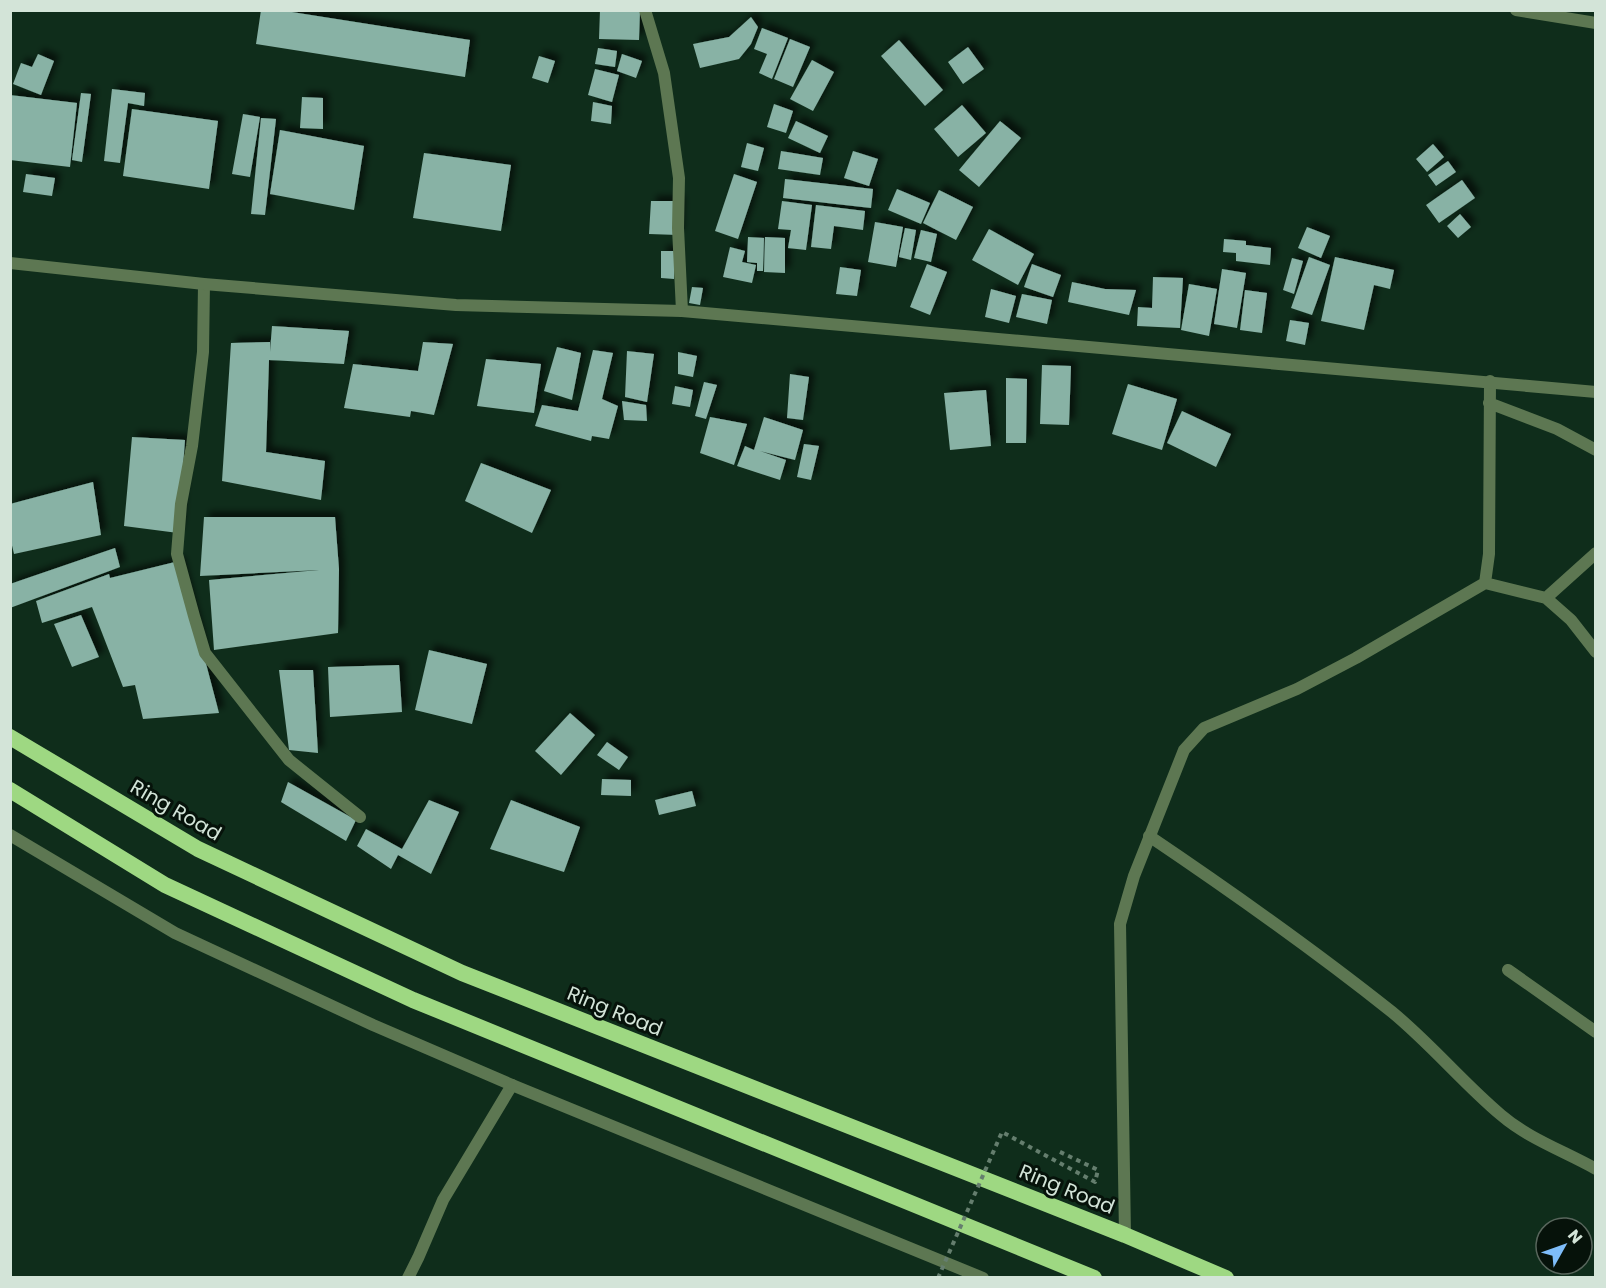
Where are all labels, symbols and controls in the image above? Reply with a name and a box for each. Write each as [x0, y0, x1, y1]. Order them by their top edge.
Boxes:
street label: Ring Road [125, 773, 227, 847]
street label: Ring Road [563, 979, 667, 1043]
street label: Ring Road [1015, 1157, 1119, 1221]
north arrow [1534, 1216, 1594, 1276]
text: N [1562, 1225, 1588, 1249]

